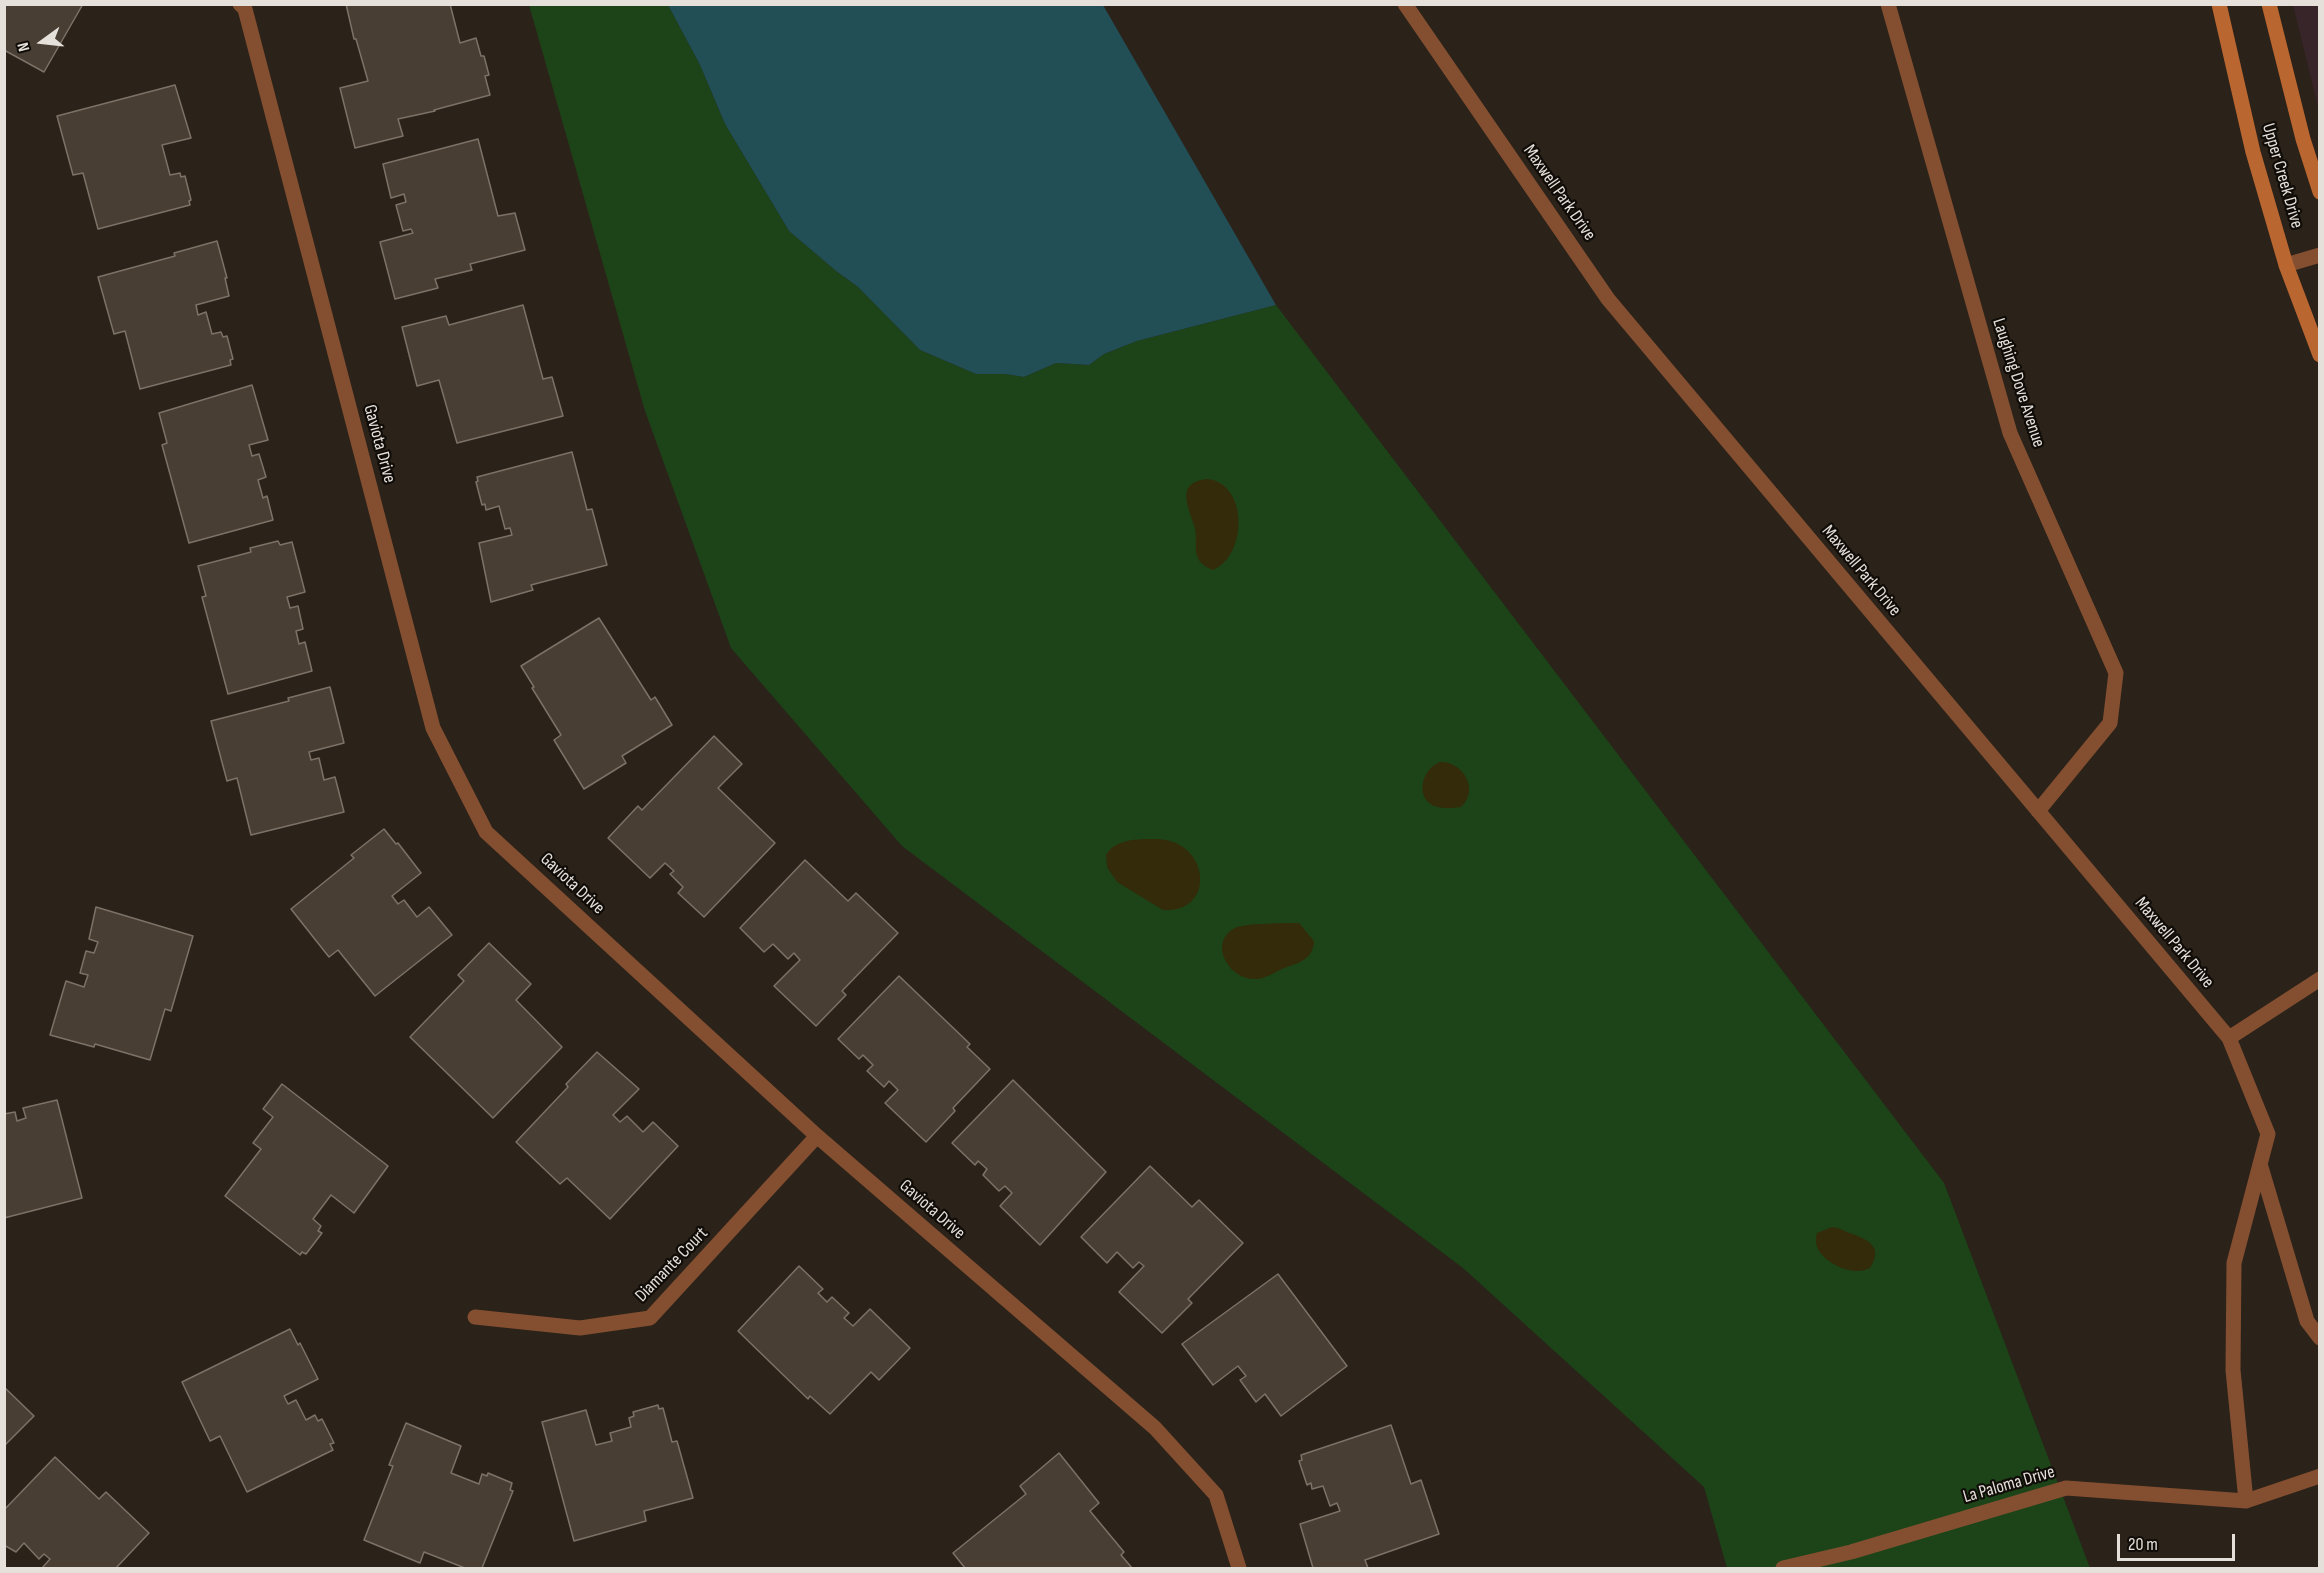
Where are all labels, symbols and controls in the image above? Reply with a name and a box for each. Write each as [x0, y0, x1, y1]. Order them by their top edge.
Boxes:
north arrow [12, 12, 72, 72]
text: N [14, 40, 34, 53]
street label: Upper Creek Drive [2257, 121, 2307, 231]
street label: Maxwell Park Drive [1518, 141, 1600, 245]
street label: Laughing Dove Avenue [1987, 316, 2049, 450]
street label: Gaviota Drive [358, 403, 400, 485]
street label: Maxwell Park Drive [1817, 521, 1905, 621]
street label: Gaviota Drive [535, 849, 609, 919]
street label: Maxwell Park Drive [2130, 893, 2218, 993]
street label: Gaviota Drive [895, 1176, 969, 1244]
street label: Diamante Court [631, 1223, 713, 1307]
street label: La Paloma Drive [1961, 1462, 2057, 1508]
scale bar [2120, 1522, 2238, 1560]
text: 20 m [2128, 1534, 2158, 1555]

